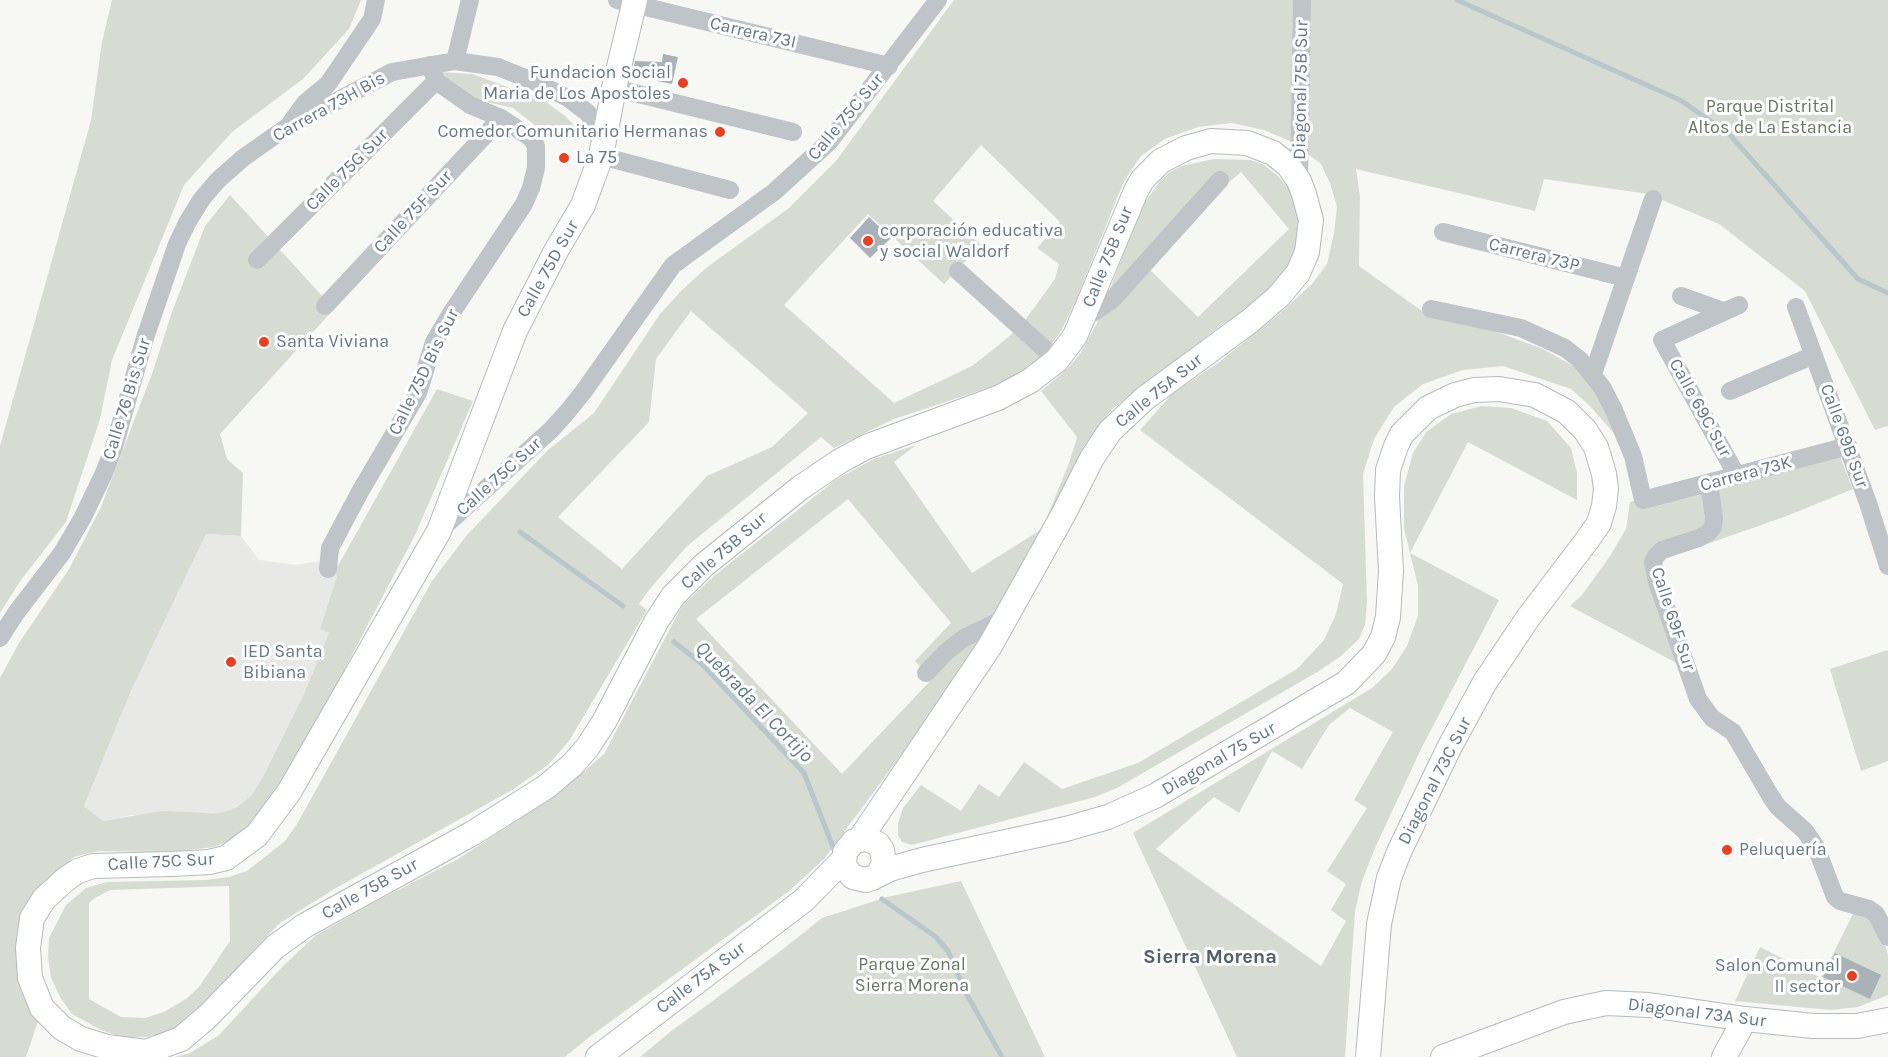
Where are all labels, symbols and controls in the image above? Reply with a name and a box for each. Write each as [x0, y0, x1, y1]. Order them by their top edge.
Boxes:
street label: Carrera 73I [708, 13, 798, 53]
street label: Diagonal 75B Sur [1289, 20, 1313, 160]
place label: Fundacion Social Maria de Los Apostoles [483, 62, 671, 104]
street label: Carrera 73H Bis [269, 67, 389, 147]
street label: Calle 75C Sur [803, 69, 889, 165]
marker: Fundacion Social Maria de Los Apostoles [676, 76, 690, 90]
park label: Parque Distrital Altos de La Estancia [1688, 96, 1852, 138]
place label: Comedor Comunitario Hermanas [438, 121, 708, 143]
street label: Calle 75G Sur [301, 124, 393, 216]
marker: Comedor Comunitario Hermanas [713, 125, 727, 139]
place label: La 75 [576, 147, 617, 169]
marker: La 75 [557, 151, 571, 165]
street label: Calle 75F Sur [369, 166, 457, 258]
street label: Calle 75B Sur [1078, 203, 1138, 311]
street label: Calle 75D Sur [512, 217, 584, 321]
place label: corporación educativa y social Waldorf [880, 220, 1063, 262]
street label: Carrera 73P [1486, 233, 1582, 277]
marker: corporación educativa y social Waldorf [861, 234, 875, 248]
street label: Calle 75D Bis Sur [384, 305, 464, 439]
place label: Santa Viviana [276, 331, 389, 353]
marker: Santa Viviana [257, 335, 271, 349]
street label: Calle 76 Bis Sur [98, 336, 156, 462]
street label: Calle 75A Sur [1111, 349, 1207, 433]
street label: Calle 69C Sur [1664, 355, 1736, 461]
street label: Calle 69B Sur [1815, 381, 1873, 491]
street label: Calle 75C Sur [452, 433, 546, 521]
street label: Carrera 73K [1698, 451, 1794, 497]
street label: Calle 75B Sur [677, 508, 771, 594]
street label: Calle 69F Sur [1646, 565, 1700, 673]
water label: Quebrada El Cortijo [690, 636, 818, 768]
place label: IED Santa Bibiana [243, 641, 323, 684]
marker: IED Santa Bibiana [224, 655, 238, 669]
street label: Diagonal 73C Sur [1394, 714, 1476, 848]
street label: Diagonal 75 Sur [1158, 718, 1280, 800]
place label: Peluquería [1739, 839, 1827, 861]
marker: Peluquería [1720, 843, 1734, 857]
street label: Calle 75C Sur [107, 848, 215, 876]
street label: Calle 75B Sur [318, 854, 422, 924]
street label: Calle 75A Sur [652, 937, 750, 1019]
district label: Sierra Morena [1143, 945, 1277, 969]
park label: Parque Zonal Sierra Morena [855, 954, 969, 996]
place label: Salon Comunal II sector [1715, 955, 1840, 998]
marker: Salon Comunal II sector [1845, 969, 1859, 983]
street label: Diagonal 73A Sur [1627, 994, 1767, 1032]

